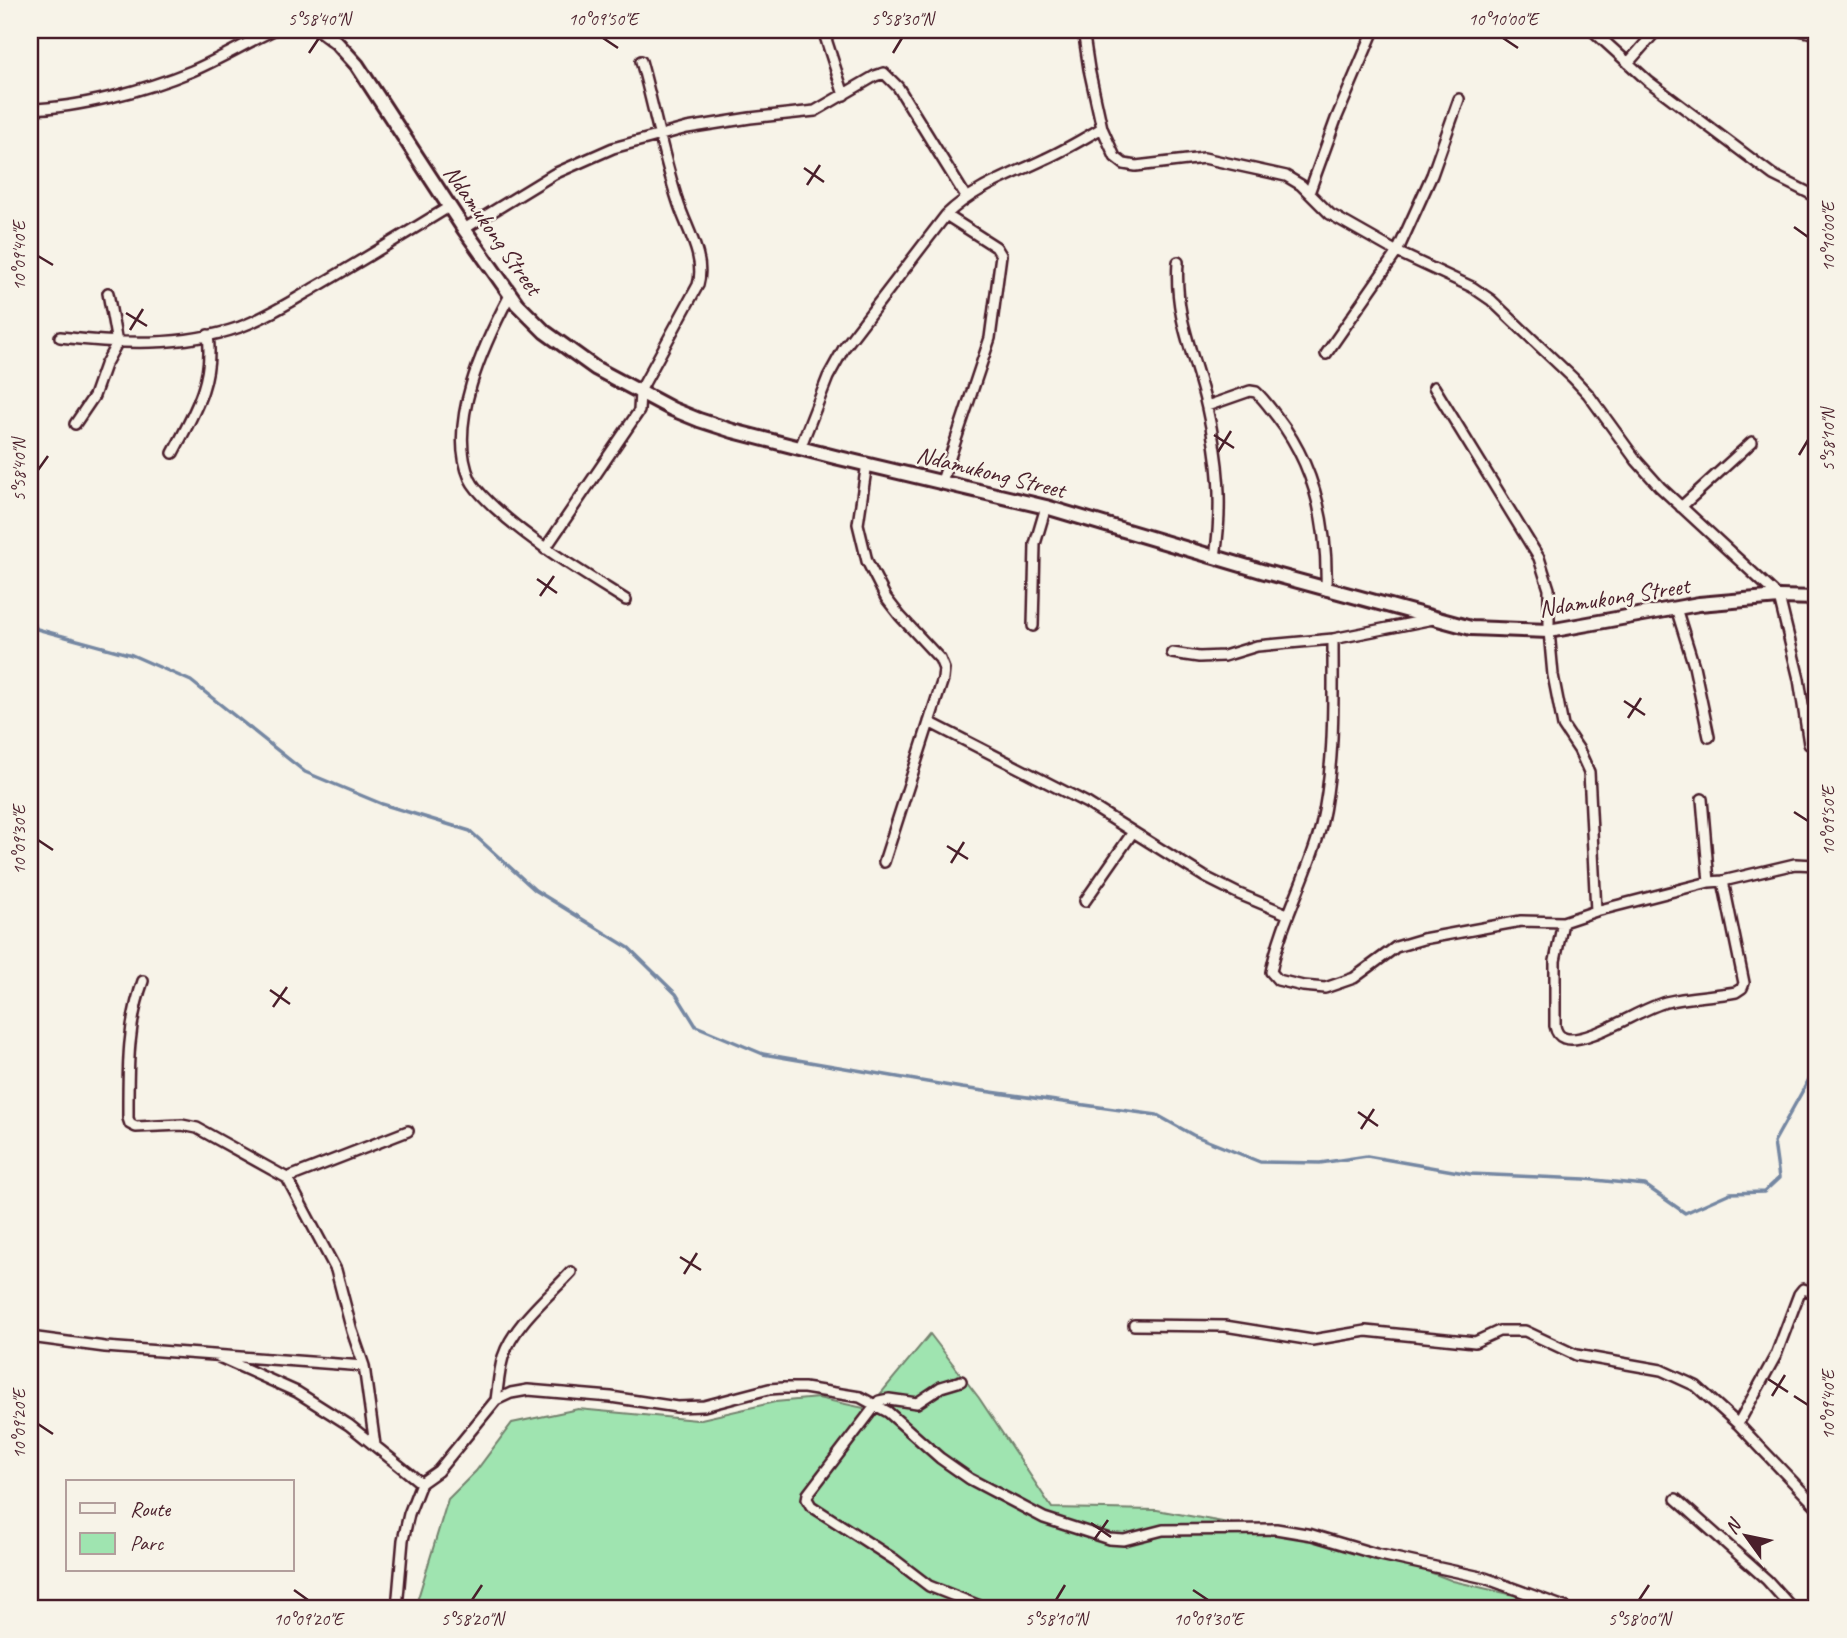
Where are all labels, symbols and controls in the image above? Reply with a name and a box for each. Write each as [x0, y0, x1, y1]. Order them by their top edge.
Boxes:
text: 5°58'40"N [288, 8, 354, 30]
text: 10°09'50"E [568, 8, 640, 30]
text: 5°58'30"N [871, 8, 937, 30]
text: 10°10'00"E [1468, 8, 1540, 30]
street label: Ndamukong Street [437, 159, 550, 303]
text: 10°10'00"E [1817, 200, 1839, 272]
text: 10°09'40"E [8, 219, 30, 291]
text: 5°58'10"N [1817, 405, 1839, 471]
text: 5°58'40"N [8, 435, 30, 501]
street label: Ndamukong Street [914, 439, 1070, 505]
street label: Ndamukong Street [1537, 570, 1693, 624]
text: 10°09'50"E [1817, 784, 1839, 856]
text: 10°09'30"E [8, 803, 30, 875]
text: 10°09'40"E [1817, 1368, 1839, 1440]
text: 10°09'20"E [8, 1387, 30, 1459]
legend [66, 1480, 294, 1572]
text: Route [130, 1496, 171, 1522]
north arrow [1710, 1502, 1780, 1572]
text: N [1719, 1513, 1748, 1539]
text: Parc [130, 1530, 165, 1556]
text: 10°09'20"E [273, 1608, 345, 1630]
text: 5°58'20"N [441, 1608, 507, 1630]
text: 5°58'10"N [1025, 1608, 1091, 1630]
text: 10°09'30"E [1173, 1608, 1245, 1630]
text: 5°58'00"N [1608, 1608, 1674, 1630]

